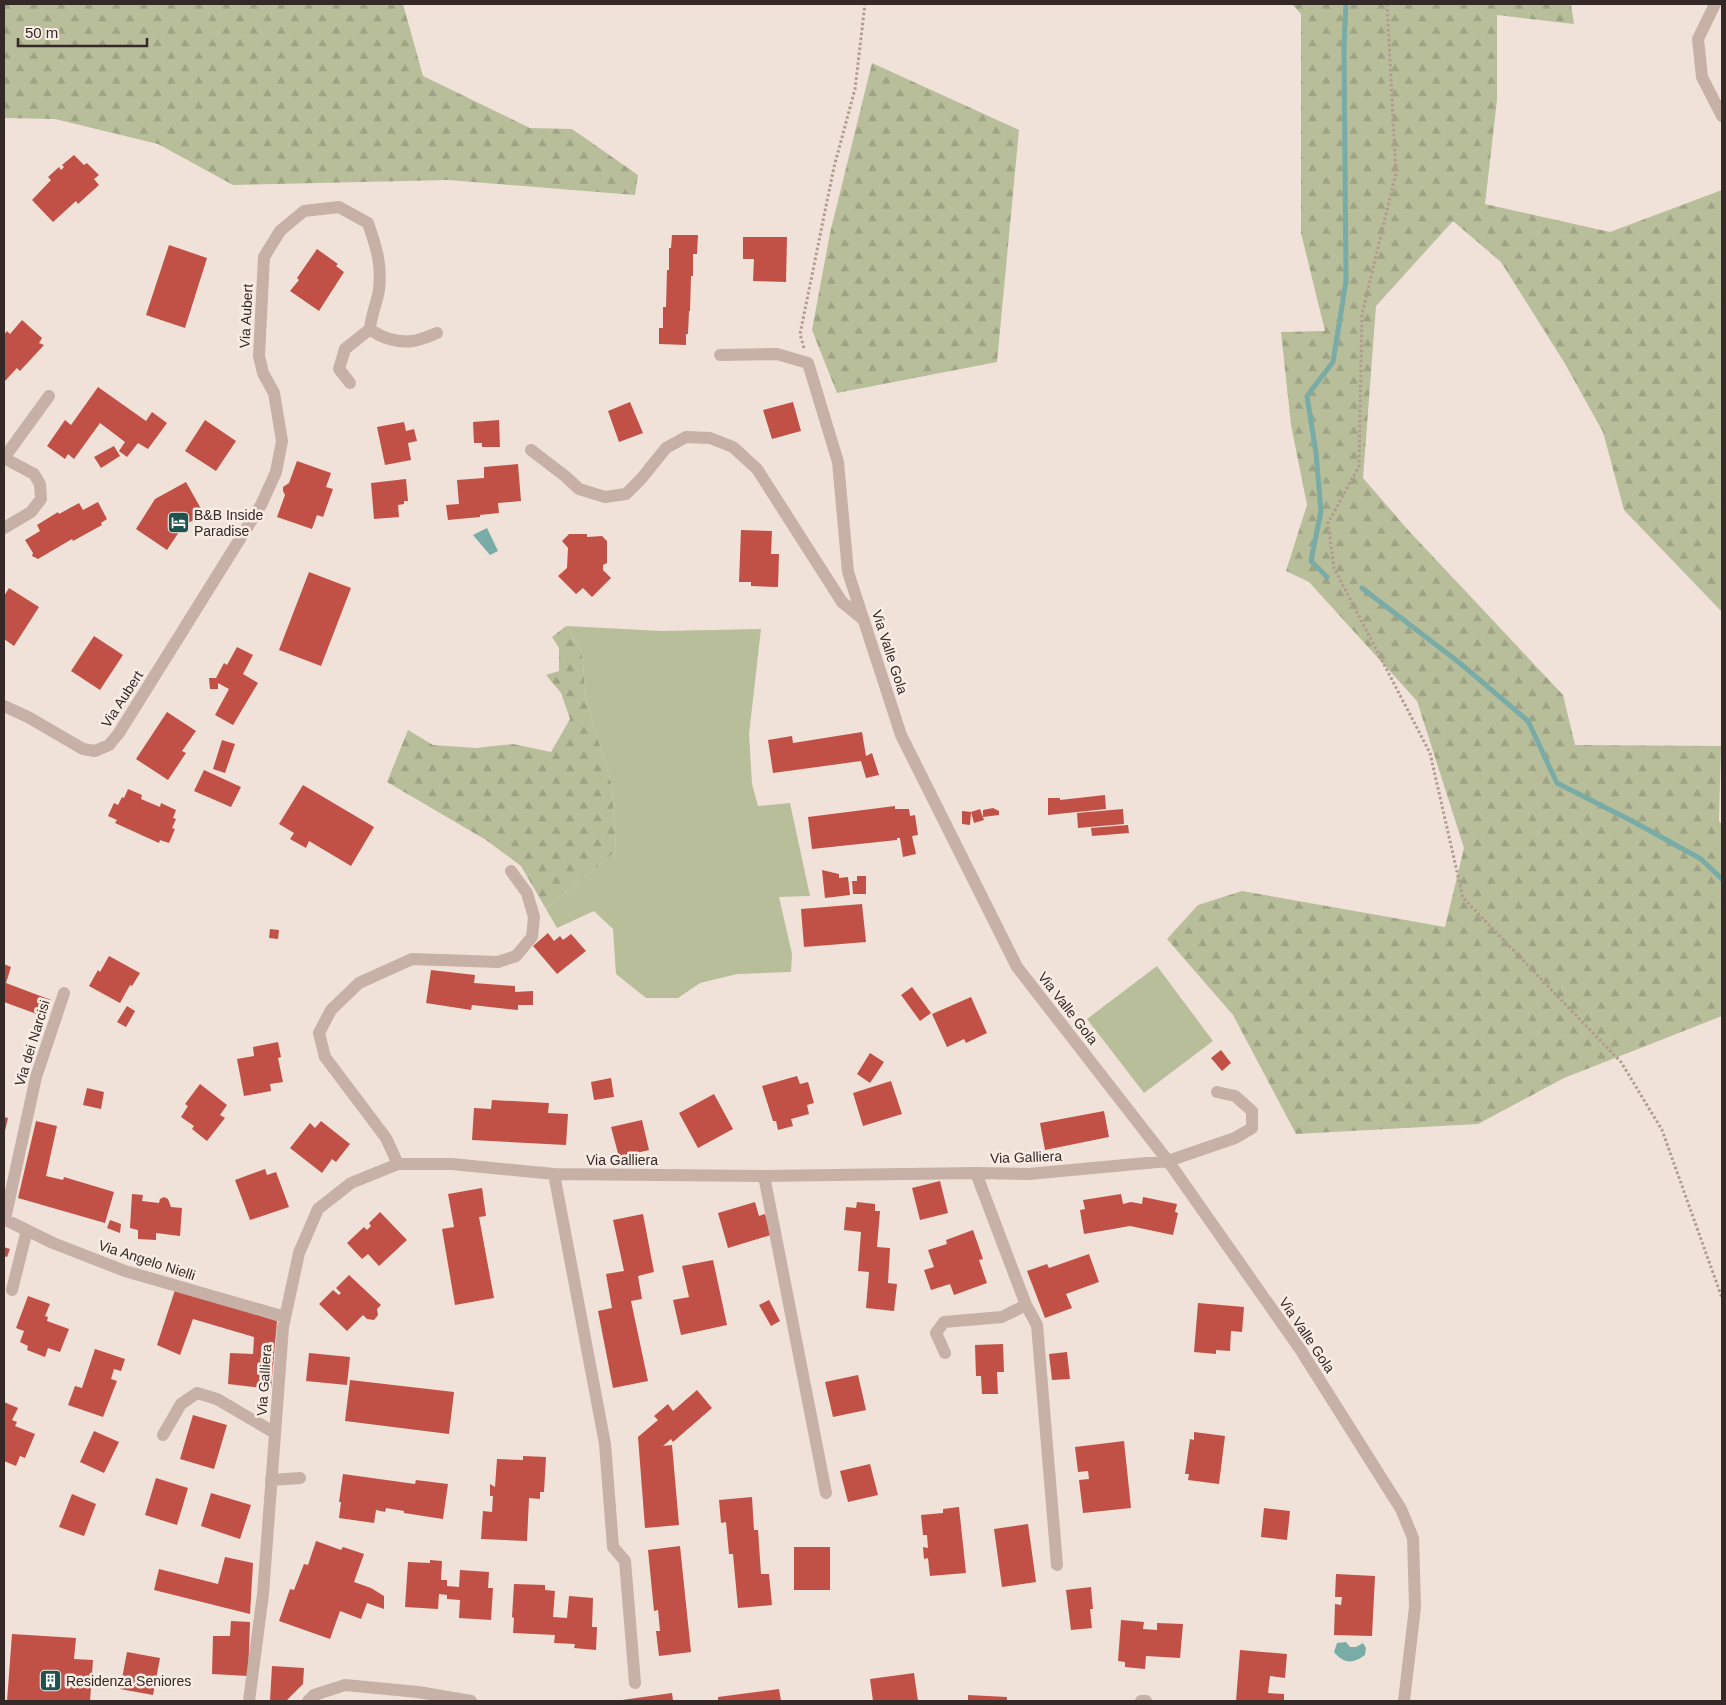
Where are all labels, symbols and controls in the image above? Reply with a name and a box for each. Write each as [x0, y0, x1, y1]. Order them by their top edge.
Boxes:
scale bar [18, 15, 146, 47]
text: 50 m [25, 24, 58, 41]
street label: Via Aubert [236, 283, 256, 349]
place label: B&B Inside Paradise [194, 507, 263, 539]
hotel icon: B&B Inside Paradise [166, 511, 190, 535]
street label: Via Valle Gola [869, 608, 911, 696]
street label: Via Aubert [98, 668, 146, 730]
street label: Via Valle Gola [1035, 969, 1101, 1048]
street label: Via dei Narcisi [11, 998, 53, 1088]
street label: Via Galliera [990, 1148, 1063, 1166]
street label: Via Galliera [586, 1152, 658, 1168]
street label: Via Angelo Nielli [97, 1237, 197, 1283]
street label: Via Valle Gola [1276, 1294, 1338, 1376]
street label: Via Galliera [254, 1343, 275, 1417]
building icon: Residenza Seniores [38, 1669, 62, 1693]
place label: Residenza Seniores [66, 1673, 191, 1689]

